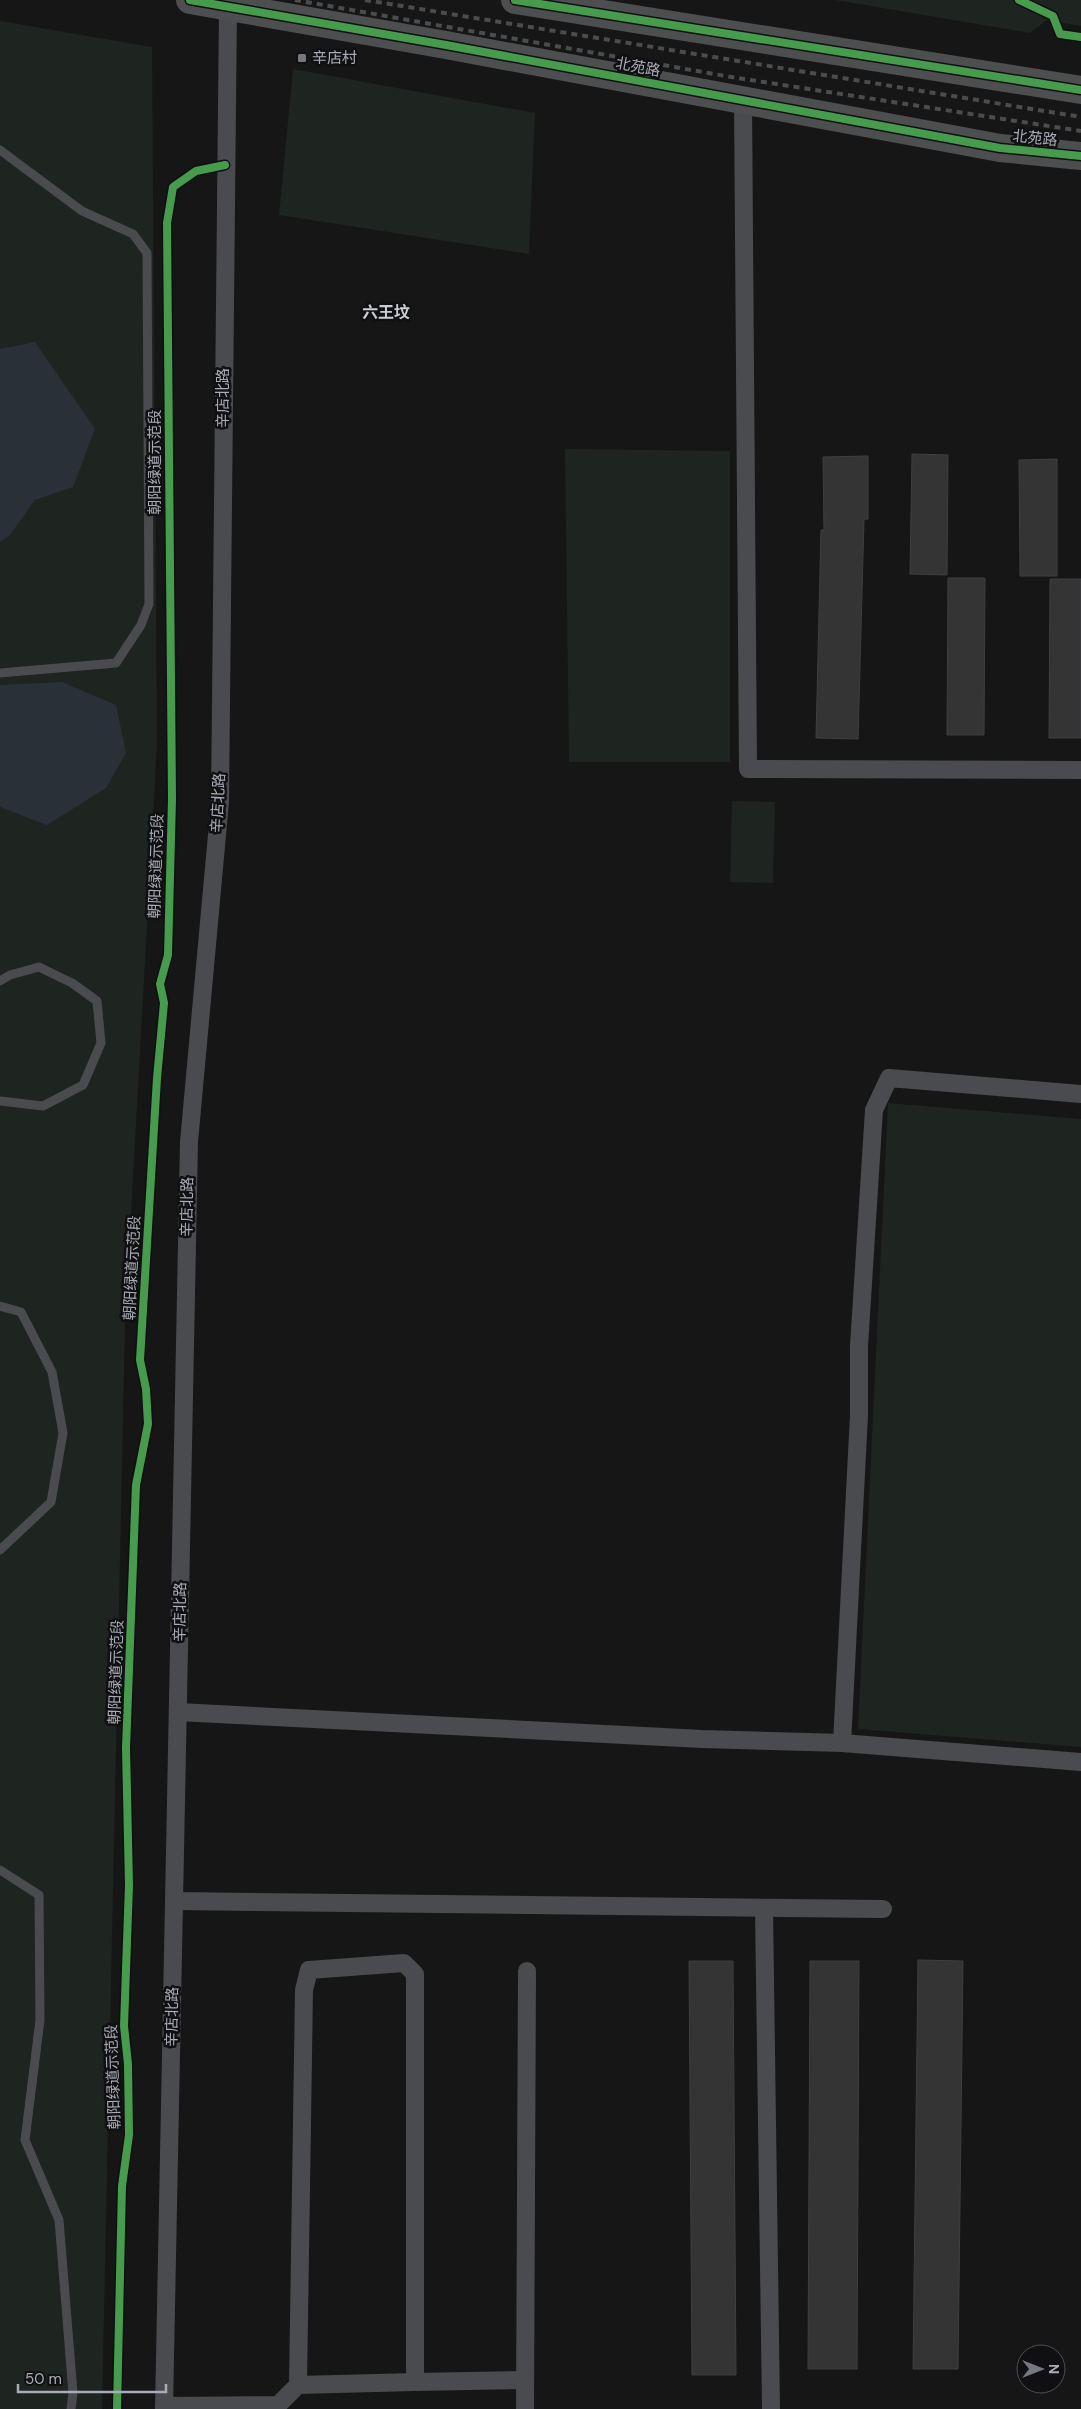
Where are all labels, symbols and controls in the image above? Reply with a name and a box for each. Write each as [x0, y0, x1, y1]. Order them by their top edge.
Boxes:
place label: 辛店村 [312, 48, 357, 68]
marker: 辛店村 [296, 52, 308, 64]
street label: 北苑路 [614, 53, 662, 81]
street label: 北苑路 [1012, 126, 1058, 150]
district label: 六王坟 [362, 302, 410, 323]
street label: 辛店北路 [213, 368, 233, 428]
street label: 朝阳绿道示范段 [145, 409, 165, 515]
street label: 辛店北路 [206, 773, 230, 833]
street label: 朝阳绿道示范段 [144, 813, 168, 919]
street label: 辛店北路 [176, 1177, 198, 1237]
street label: 朝阳绿道示范段 [119, 1215, 145, 1321]
street label: 辛店北路 [169, 1582, 191, 1642]
street label: 朝阳绿道示范段 [104, 1619, 128, 1725]
street label: 辛店北路 [161, 1987, 183, 2047]
street label: 朝阳绿道示范段 [101, 2024, 125, 2130]
north arrow [1016, 2344, 1066, 2394]
scale bar [18, 2362, 165, 2394]
text: N [1045, 2364, 1063, 2374]
text: 50 m [25, 2369, 62, 2389]

